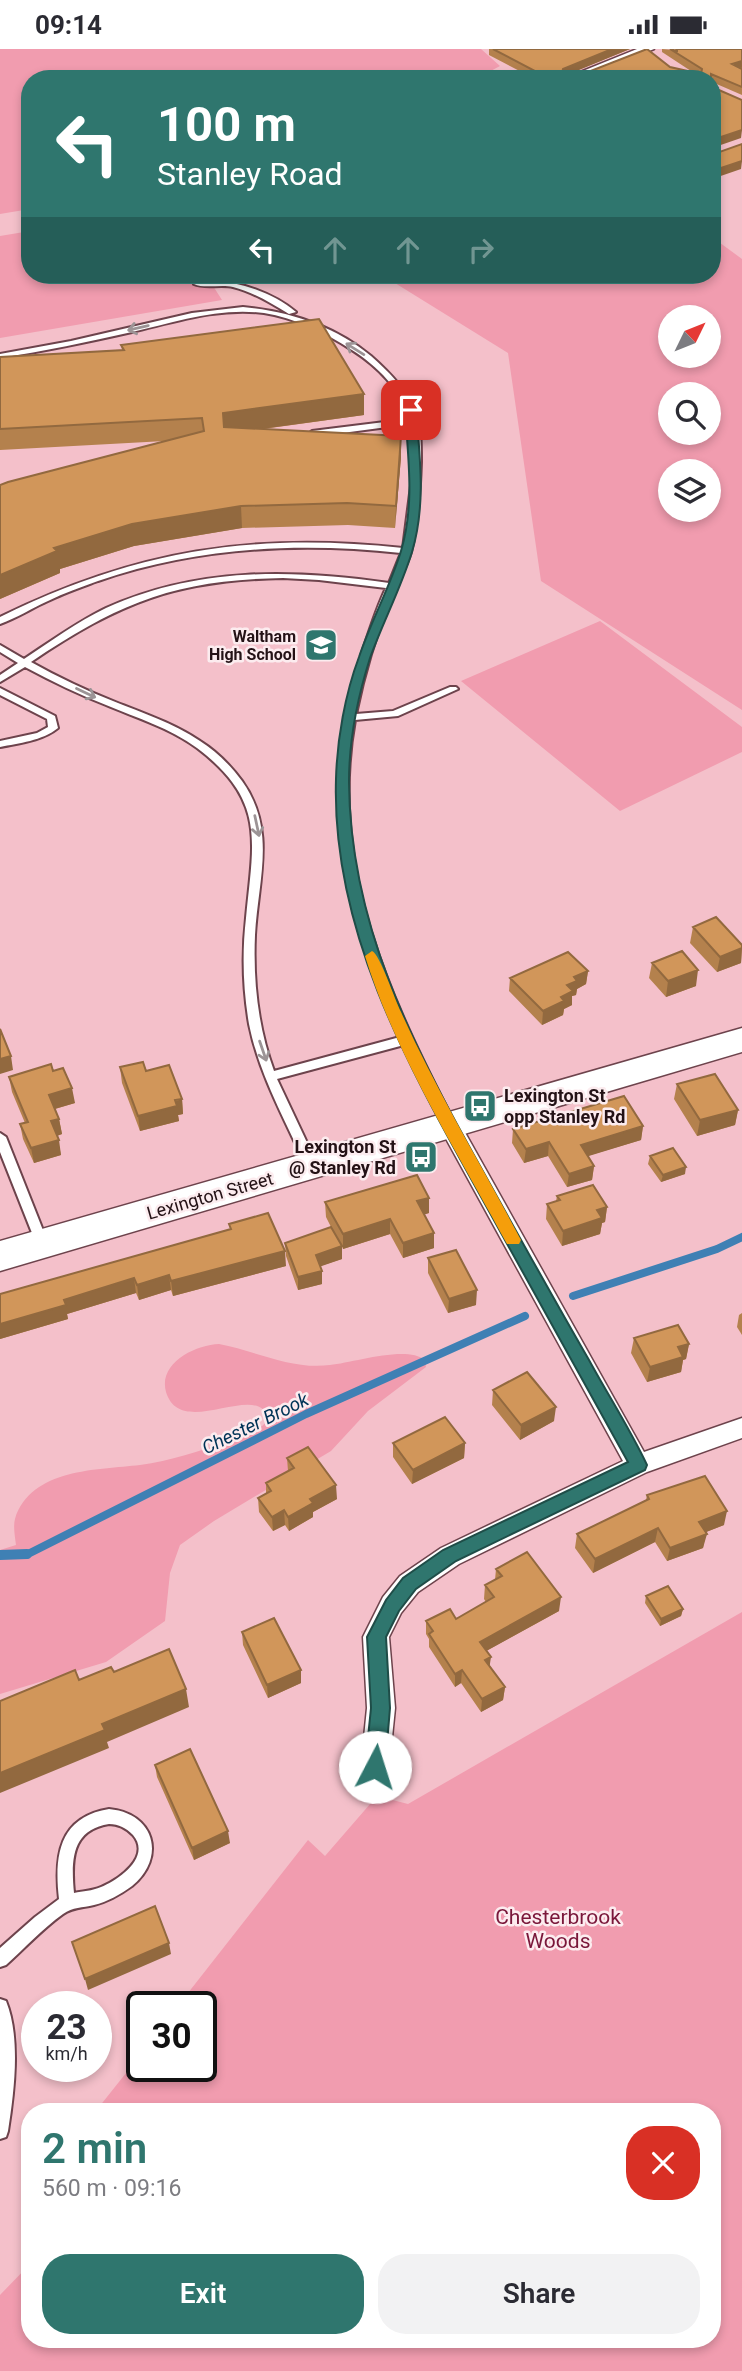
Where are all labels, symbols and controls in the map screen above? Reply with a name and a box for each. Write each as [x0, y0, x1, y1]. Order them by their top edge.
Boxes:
text: 09:14 [35, 10, 102, 40]
text: 100 m [157, 96, 296, 153]
icon: left [42, 98, 133, 189]
text: Stanley Road [157, 155, 343, 193]
icon: left [243, 231, 281, 269]
icon: ahead [316, 231, 354, 269]
icon: ahead [389, 231, 427, 269]
icon: right [462, 231, 500, 269]
north arrow [658, 305, 721, 367]
map controls [658, 305, 721, 522]
one-way arrow [127, 321, 150, 335]
one-way arrow [345, 342, 365, 356]
pin [381, 380, 441, 440]
button: search [658, 382, 721, 445]
icon: arrive [392, 391, 430, 429]
button: layers [658, 459, 721, 522]
school or university icon: Waltham High School [302, 626, 340, 664]
place label: Waltham High School [209, 627, 296, 664]
one-way arrow [75, 687, 96, 700]
one-way arrow [251, 814, 265, 837]
one-way arrow [257, 1040, 270, 1062]
place label: Lexington St opp Stanley Rd [504, 1085, 625, 1127]
bus stop icon: Lexington St opp Stanley Rd [461, 1087, 499, 1125]
place label: Lexington St @ Stanley Rd [289, 1136, 396, 1178]
bus stop icon: Lexington St @ Stanley Rd [402, 1138, 440, 1176]
street label: Lexington Street [144, 1167, 276, 1224]
water label: Chester Brook [198, 1387, 313, 1459]
position arrow [338, 1730, 412, 1804]
park label: Chesterbrook Woods [495, 1905, 621, 1953]
speed limit sign: 30 [126, 1991, 217, 2082]
text: 23 [46, 2007, 87, 2048]
text: km/h [45, 2043, 88, 2064]
text: 2 min [42, 2124, 147, 2173]
button: close [626, 2126, 700, 2200]
text: 560 m · 09:16 [42, 2175, 181, 2202]
button: Exit [42, 2254, 364, 2334]
button: Share [378, 2254, 700, 2334]

